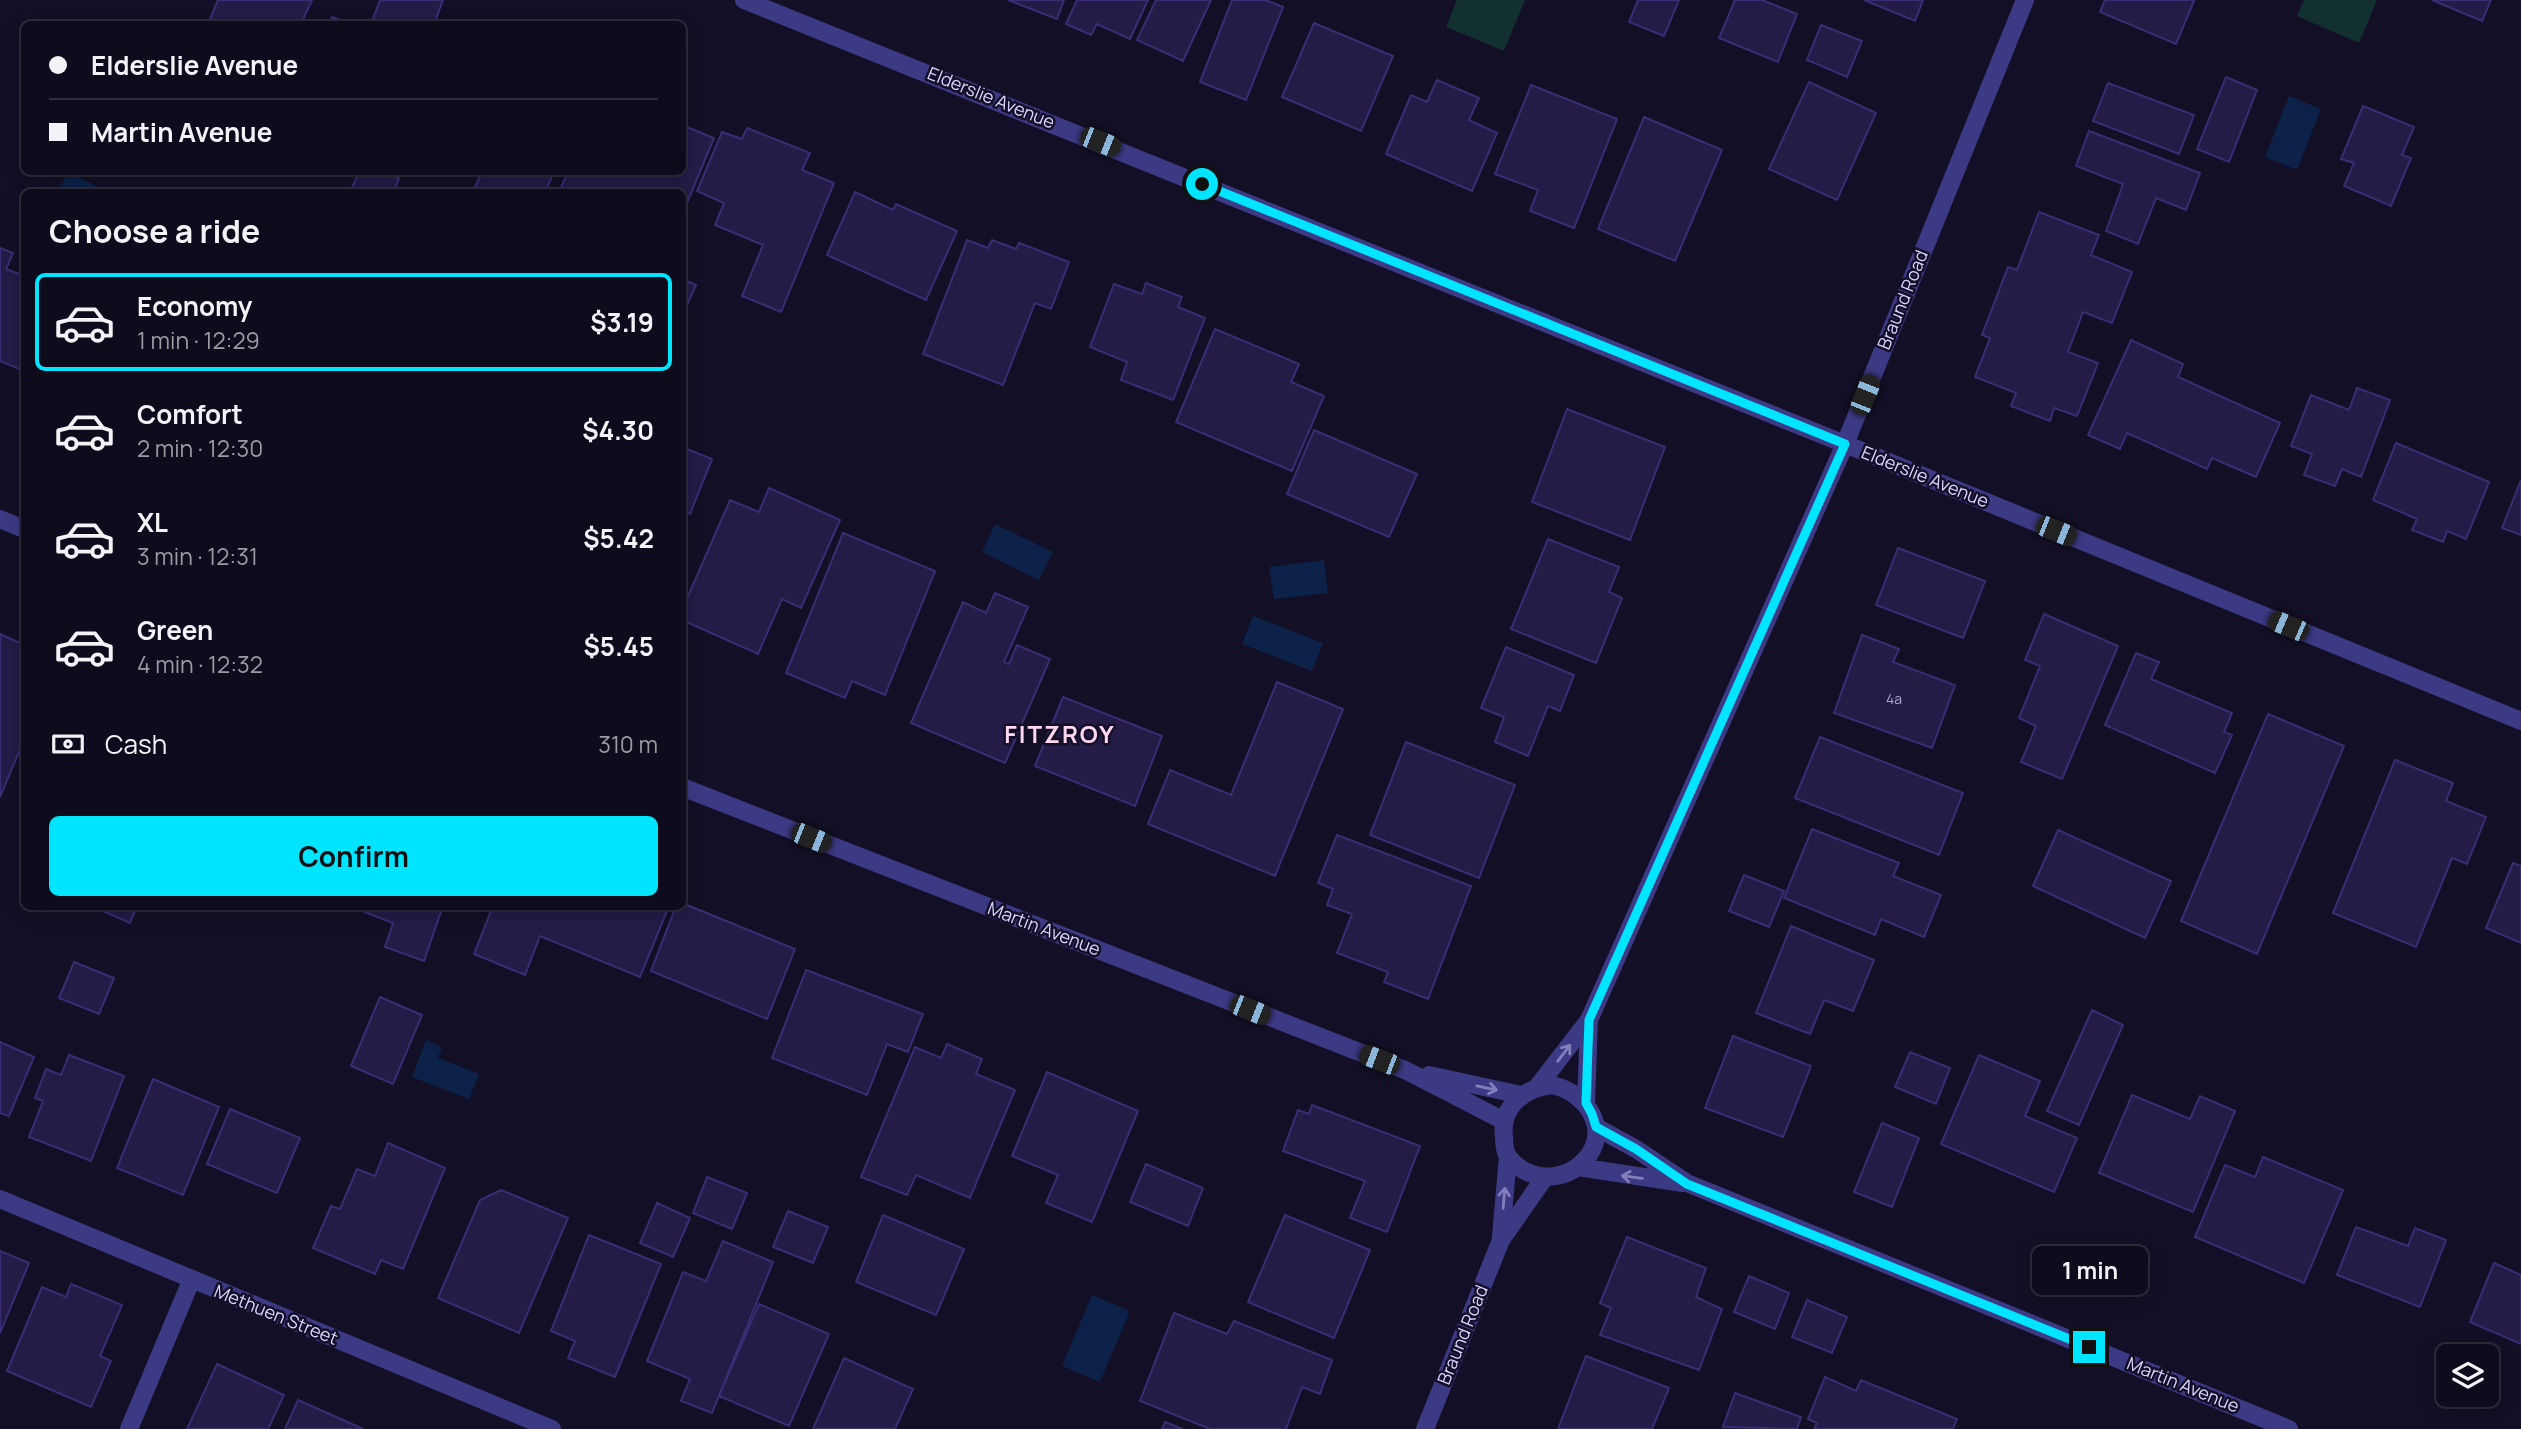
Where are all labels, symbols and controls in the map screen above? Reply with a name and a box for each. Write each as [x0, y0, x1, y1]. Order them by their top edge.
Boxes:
text: Elderslie Avenue [91, 47, 298, 83]
street label: Elderslie Avenue [924, 61, 1059, 134]
text: Martin Avenue [91, 114, 272, 150]
car [1077, 124, 1124, 160]
route start [1186, 168, 1218, 200]
text: Choose a ride [49, 209, 260, 253]
street label: Braund Road [1871, 246, 1933, 353]
text: Economy [137, 288, 252, 324]
icon: car [53, 291, 116, 354]
text: $3.19 [590, 304, 654, 340]
text: 1 min · 12:29 [137, 324, 260, 356]
car [1848, 372, 1883, 418]
text: Comfort [137, 396, 243, 432]
icon: car [53, 399, 116, 462]
text: $4.30 [582, 412, 654, 448]
text: 2 min · 12:30 [137, 432, 263, 464]
street label: Elderslie Avenue [1858, 440, 1993, 513]
text: XL [137, 504, 168, 540]
icon: car [53, 507, 116, 570]
car [2033, 513, 2080, 549]
text: $5.42 [583, 520, 654, 556]
text: 3 min · 12:31 [137, 540, 258, 572]
car [2265, 608, 2312, 644]
text: Green [137, 612, 213, 648]
icon: car [53, 615, 116, 678]
text: $5.45 [583, 628, 654, 664]
text: 4 min · 12:32 [137, 648, 263, 680]
house number: 4a [1886, 689, 1902, 708]
district label: FITZROY [1004, 717, 1116, 750]
icon: cash [49, 725, 87, 763]
text: Cash [105, 726, 167, 762]
text: 310 m [598, 728, 658, 760]
button: Confirm [49, 816, 658, 896]
car [788, 820, 835, 856]
street label: Martin Avenue [985, 896, 1104, 961]
car [1227, 992, 1274, 1028]
car [1356, 1043, 1403, 1077]
one-way arrow [1556, 1044, 1571, 1063]
one-way arrow [1475, 1081, 1498, 1095]
one-way arrow [1621, 1170, 1644, 1183]
one-way arrow [1498, 1188, 1511, 1210]
callout: 1 min [2031, 1246, 2147, 1294]
text: 1 min [2062, 1254, 2118, 1286]
street label: Methuen Street [211, 1278, 342, 1350]
street label: Braund Road [1431, 1281, 1493, 1388]
route end [2073, 1331, 2105, 1363]
map controls [2436, 1344, 2499, 1407]
button: layers [2436, 1344, 2499, 1407]
street label: Martin Avenue [2124, 1351, 2243, 1417]

